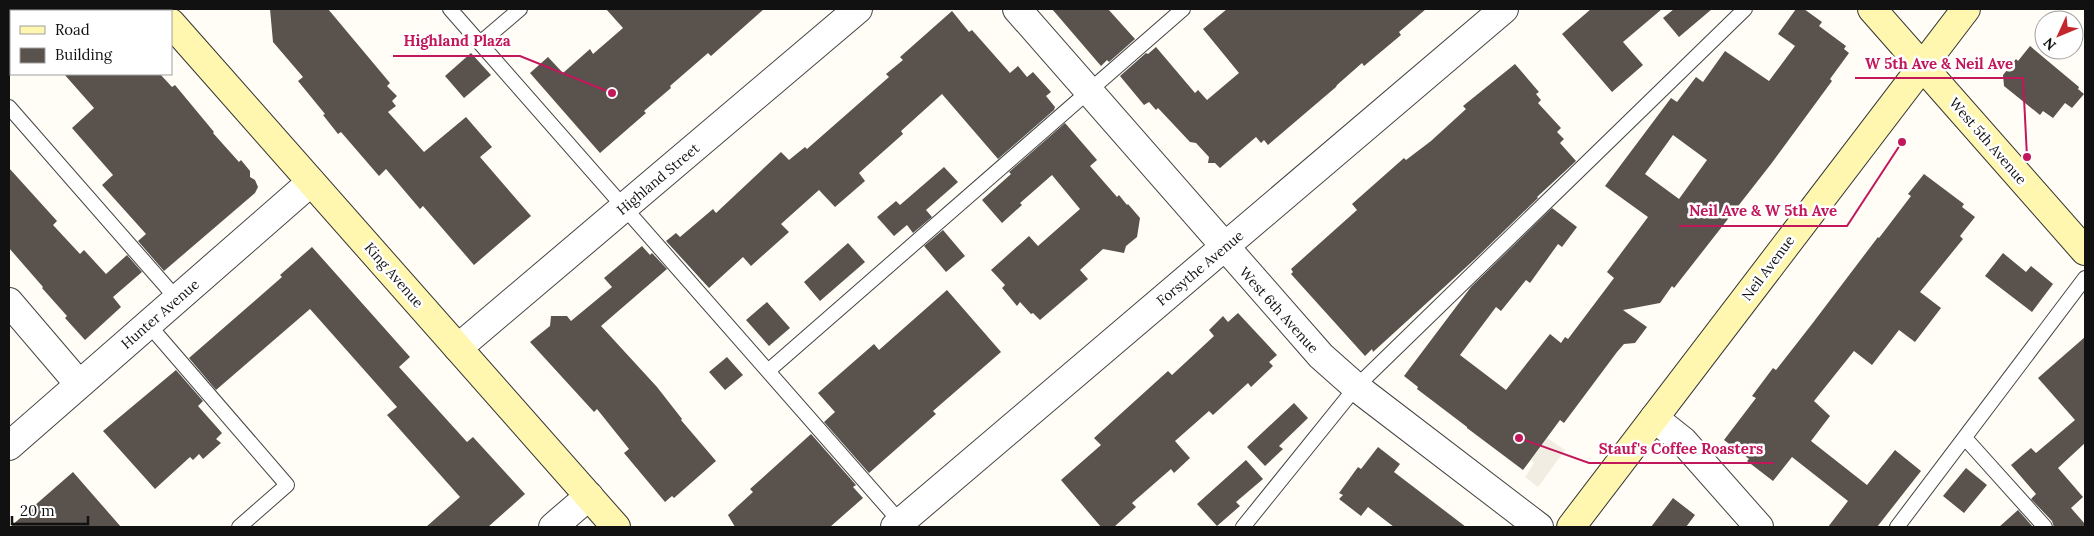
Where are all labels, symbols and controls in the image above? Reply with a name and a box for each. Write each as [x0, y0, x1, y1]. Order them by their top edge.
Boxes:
legend [10, 10, 172, 75]
north arrow [2034, 10, 2084, 60]
text: Road [55, 20, 90, 39]
callout: Highland Plaza [393, 26, 520, 56]
text: Highland Plaza [403, 31, 511, 50]
text: N [2039, 34, 2060, 54]
text: Building [55, 45, 113, 64]
callout: W 5th Ave & Neil Ave [1855, 48, 2023, 78]
text: W 5th Ave & Neil Ave [1865, 54, 2013, 73]
street label: West 5th Avenue [1945, 94, 2031, 188]
street label: Highland Street [613, 139, 703, 219]
callout: Neil Ave & W 5th Ave [1679, 196, 1847, 226]
text: Neil Ave & W 5th Ave [1689, 201, 1837, 220]
street label: Forsythe Avenue [1153, 226, 1248, 310]
street label: Neil Avenue [1738, 231, 1799, 304]
street label: King Avenue [361, 239, 428, 312]
street label: West 6th Avenue [1236, 263, 1323, 357]
street label: Hunter Avenue [117, 275, 203, 353]
callout: Stauf's Coffee Roasters [1589, 433, 1774, 463]
text: Stauf's Coffee Roasters [1599, 439, 1763, 458]
scale bar [12, 494, 89, 526]
text: 20 m [20, 501, 55, 520]

